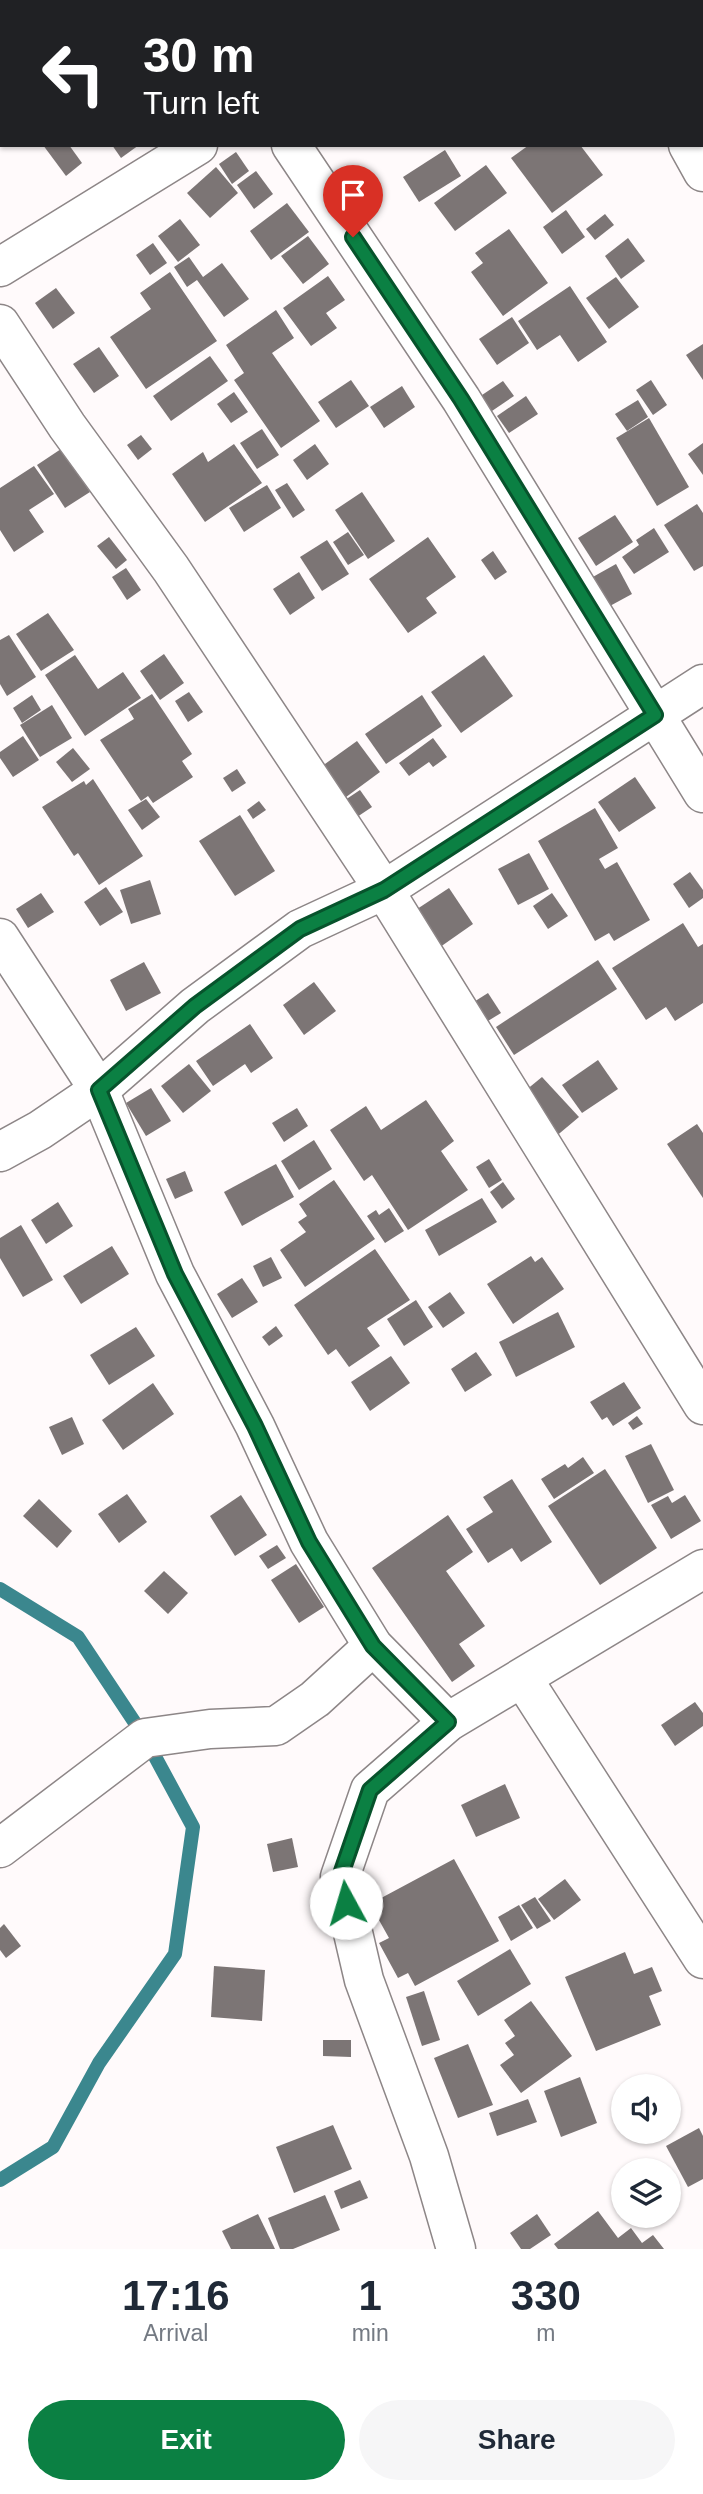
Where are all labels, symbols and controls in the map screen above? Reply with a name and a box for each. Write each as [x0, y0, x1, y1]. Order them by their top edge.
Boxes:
icon: left [28, 28, 119, 119]
text: 30 m [143, 28, 255, 82]
text: Turn left [143, 85, 259, 121]
pin [323, 165, 383, 237]
icon: arrive [334, 176, 372, 214]
position arrow [309, 1866, 383, 1940]
map controls [611, 2074, 681, 2228]
button: sound [611, 2074, 681, 2144]
button: layers [611, 2158, 681, 2228]
text: 17:16 [122, 2272, 230, 2319]
text: 1 [358, 2272, 382, 2319]
text: 330 [511, 2272, 581, 2319]
text: Arrival [143, 2320, 208, 2346]
text: min [352, 2320, 389, 2346]
text: m [536, 2320, 555, 2346]
button: Exit [28, 2400, 345, 2480]
button: Share [359, 2400, 675, 2480]

